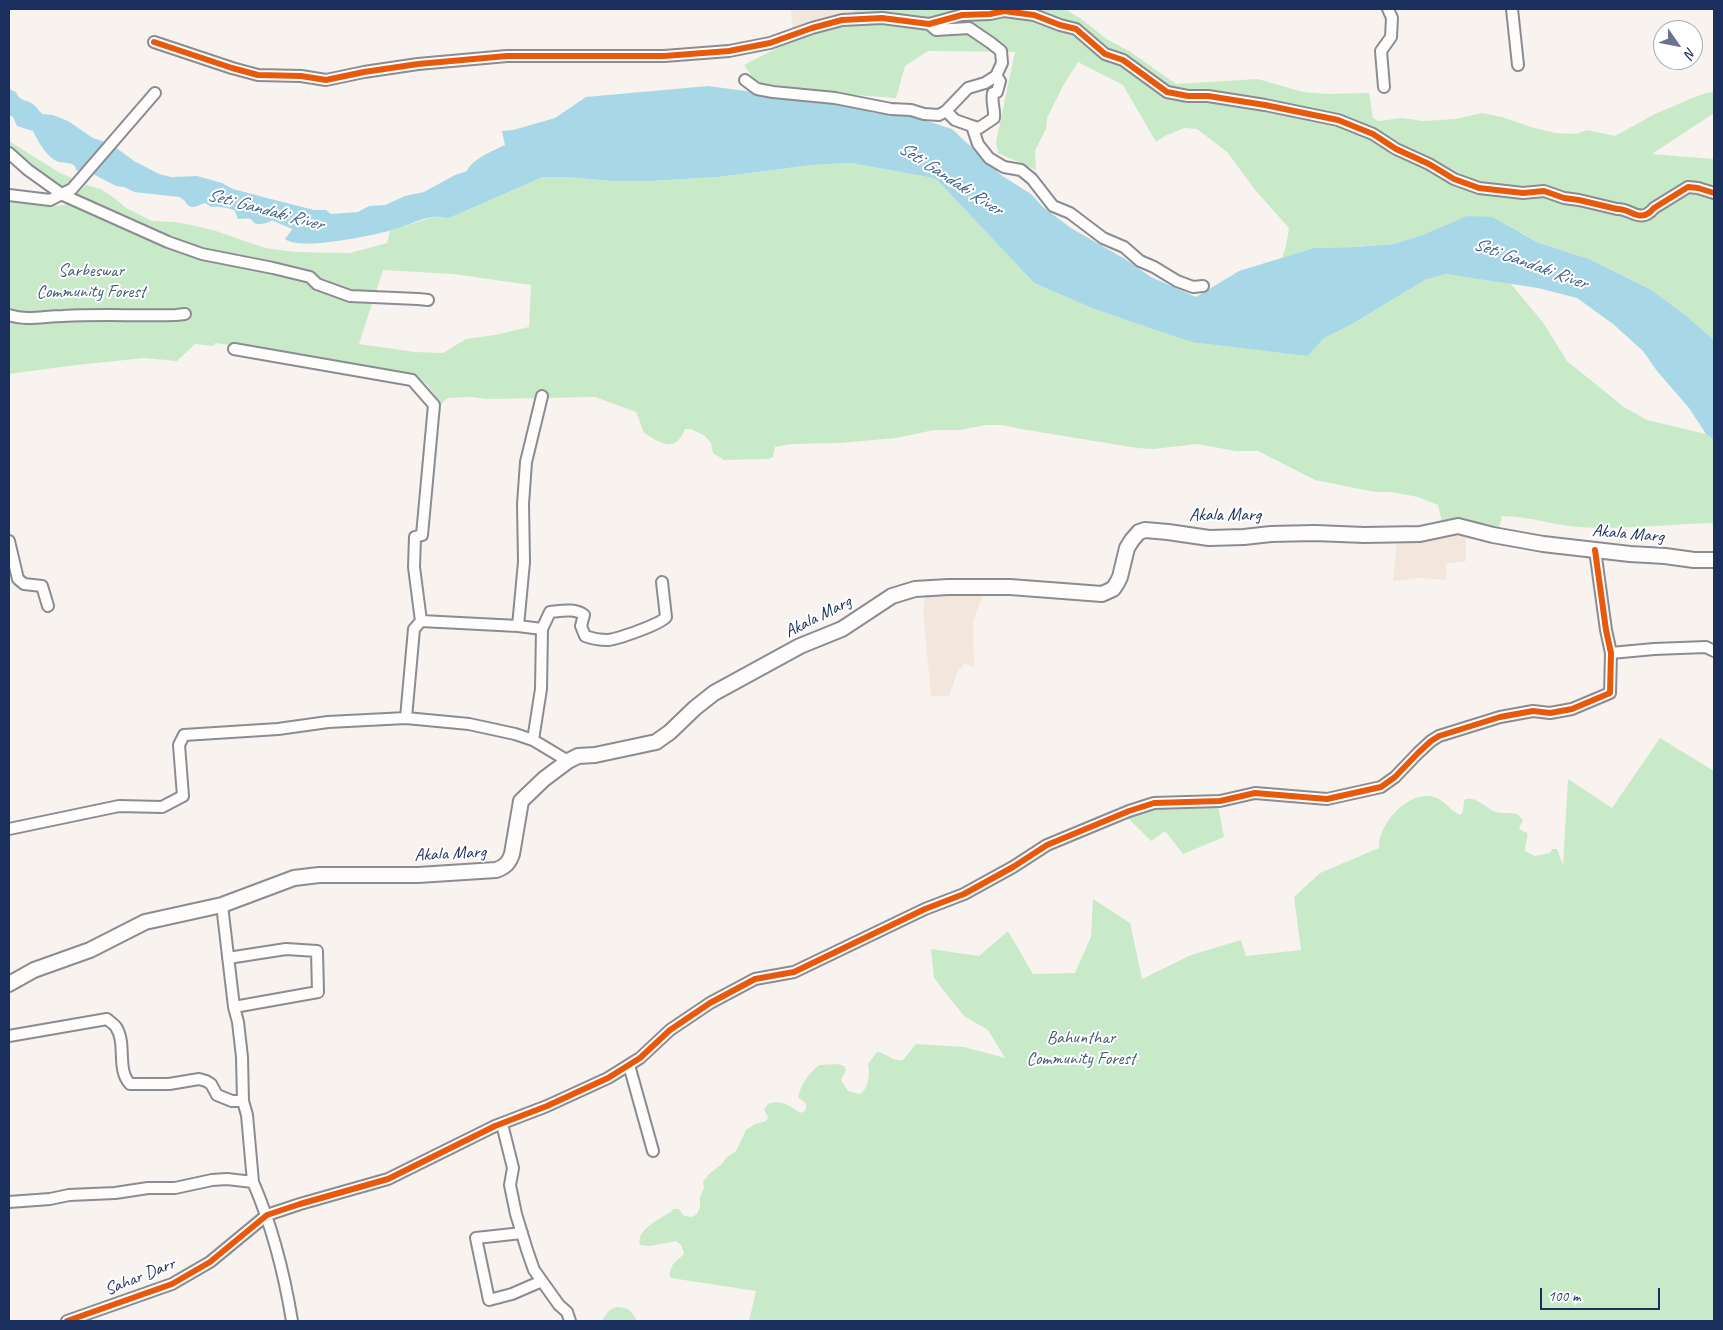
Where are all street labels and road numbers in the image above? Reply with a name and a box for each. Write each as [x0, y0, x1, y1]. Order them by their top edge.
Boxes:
street label: Akala Marg [1189, 504, 1261, 526]
street label: Akala Marg [1591, 520, 1665, 548]
street label: Akala Marg [781, 591, 855, 643]
street label: Akala Marg [414, 841, 486, 867]
street label: Sahar Darr [102, 1253, 178, 1301]

